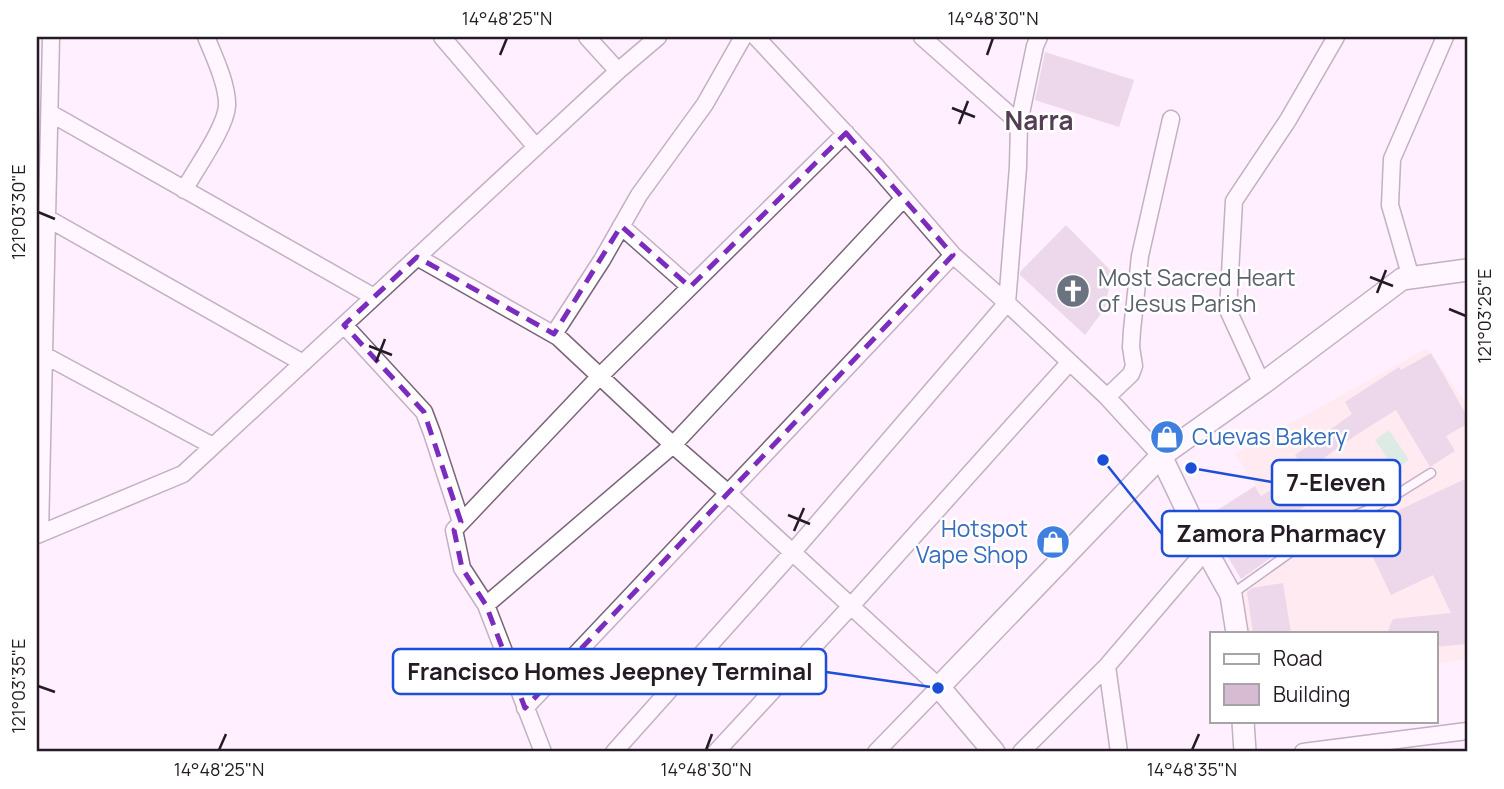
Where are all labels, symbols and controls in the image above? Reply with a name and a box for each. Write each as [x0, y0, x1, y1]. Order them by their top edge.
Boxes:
text: 14°48'25"N [462, 6, 552, 30]
text: 14°48'30"N [948, 6, 1038, 30]
district label: Narra [1004, 102, 1074, 138]
text: 121°03'30"E [6, 164, 30, 260]
place label: Most Sacred Heart of Jesus Parish [1098, 261, 1295, 319]
text: 121°03'25"E [1472, 268, 1496, 364]
church icon: Most Sacred Heart of Jesus Parish [1054, 272, 1092, 310]
shop icon: Cuevas Bakery [1148, 418, 1186, 456]
place label: Cuevas Bakery [1192, 420, 1347, 452]
callout: 7-Eleven [1272, 460, 1400, 505]
text: 7-Eleven [1286, 465, 1386, 498]
callout: Zamora Pharmacy [1162, 511, 1400, 556]
place label: Hotspot Vape Shop [916, 512, 1028, 570]
text: Zamora Pharmacy [1176, 516, 1386, 549]
shop icon: Hotspot Vape Shop [1034, 523, 1072, 561]
legend [1210, 632, 1438, 722]
text: 121°03'35"E [6, 639, 30, 733]
text: Road [1273, 644, 1323, 672]
callout: Francisco Homes Jeepney Terminal [393, 649, 826, 694]
text: Francisco Homes Jeepney Terminal [407, 654, 813, 687]
text: Building [1273, 680, 1350, 708]
text: 14°48'25"N [174, 757, 264, 781]
text: 14°48'30"N [661, 757, 751, 781]
text: 14°48'35"N [1147, 757, 1237, 781]

